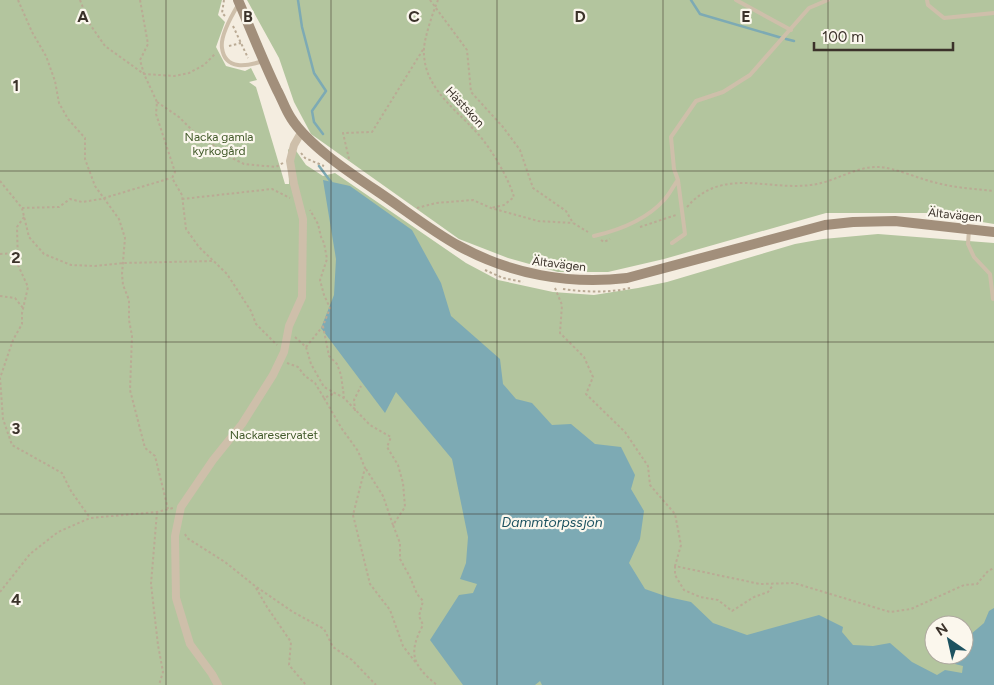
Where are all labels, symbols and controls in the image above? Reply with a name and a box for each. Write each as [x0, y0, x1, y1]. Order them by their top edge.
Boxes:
text: A [77, 7, 89, 26]
text: B [243, 7, 253, 26]
text: C [408, 7, 420, 26]
text: D [574, 7, 586, 26]
text: E [741, 7, 751, 26]
scale bar [814, 20, 953, 52]
text: 100 m [822, 28, 864, 46]
text: 1 [13, 76, 19, 95]
street label: Hästskon [443, 84, 487, 130]
park label: Nacka gamla kyrkogård [185, 130, 253, 158]
street label: Ältavägen [927, 205, 983, 225]
text: 2 [11, 248, 21, 267]
street label: Ältavägen [531, 254, 587, 274]
text: 3 [12, 419, 21, 438]
park label: Nackareservatet [230, 428, 319, 442]
water label: Dammtorpssjön [502, 514, 603, 531]
text: 4 [11, 590, 21, 609]
north arrow [924, 615, 974, 665]
text: N [933, 620, 951, 640]

